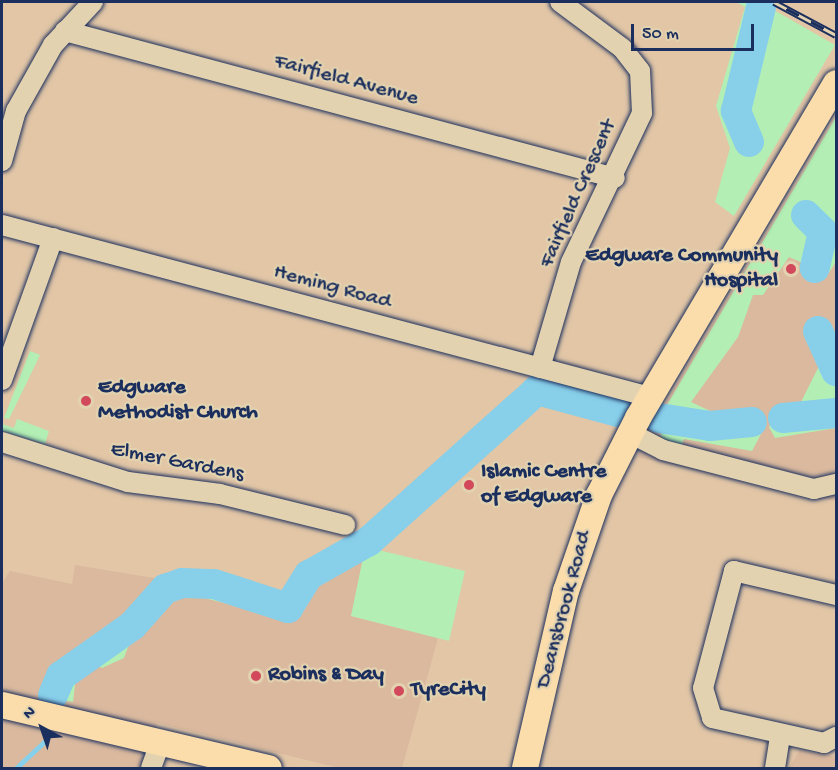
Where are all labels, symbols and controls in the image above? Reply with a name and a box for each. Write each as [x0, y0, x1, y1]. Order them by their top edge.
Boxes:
scale bar [634, 12, 757, 50]
text: 50 m [642, 24, 679, 45]
street label: Fairfield Avenue [271, 49, 421, 113]
street label: Fairfield Crescent [535, 116, 623, 272]
place label: Edgware Community Hospital [585, 243, 778, 294]
street label: Heming Road [270, 260, 394, 316]
marker: Edgware Community Hospital [782, 260, 800, 278]
place label: Edgware Methodist Church [98, 375, 258, 427]
marker: Edgware Methodist Church [79, 394, 93, 408]
street label: Elmer Gardens [108, 437, 246, 489]
place label: Islamic Centre of Edgware [481, 459, 606, 511]
marker: Islamic Centre of Edgware [462, 478, 476, 492]
street label: Deansbrook Road [531, 528, 599, 692]
place label: Robins & Day [268, 663, 384, 689]
marker: Robins & Day [249, 669, 263, 683]
place label: TyreCity [411, 678, 486, 704]
marker: TyreCity [392, 684, 406, 698]
north arrow [12, 698, 72, 758]
text: N [20, 703, 40, 724]

